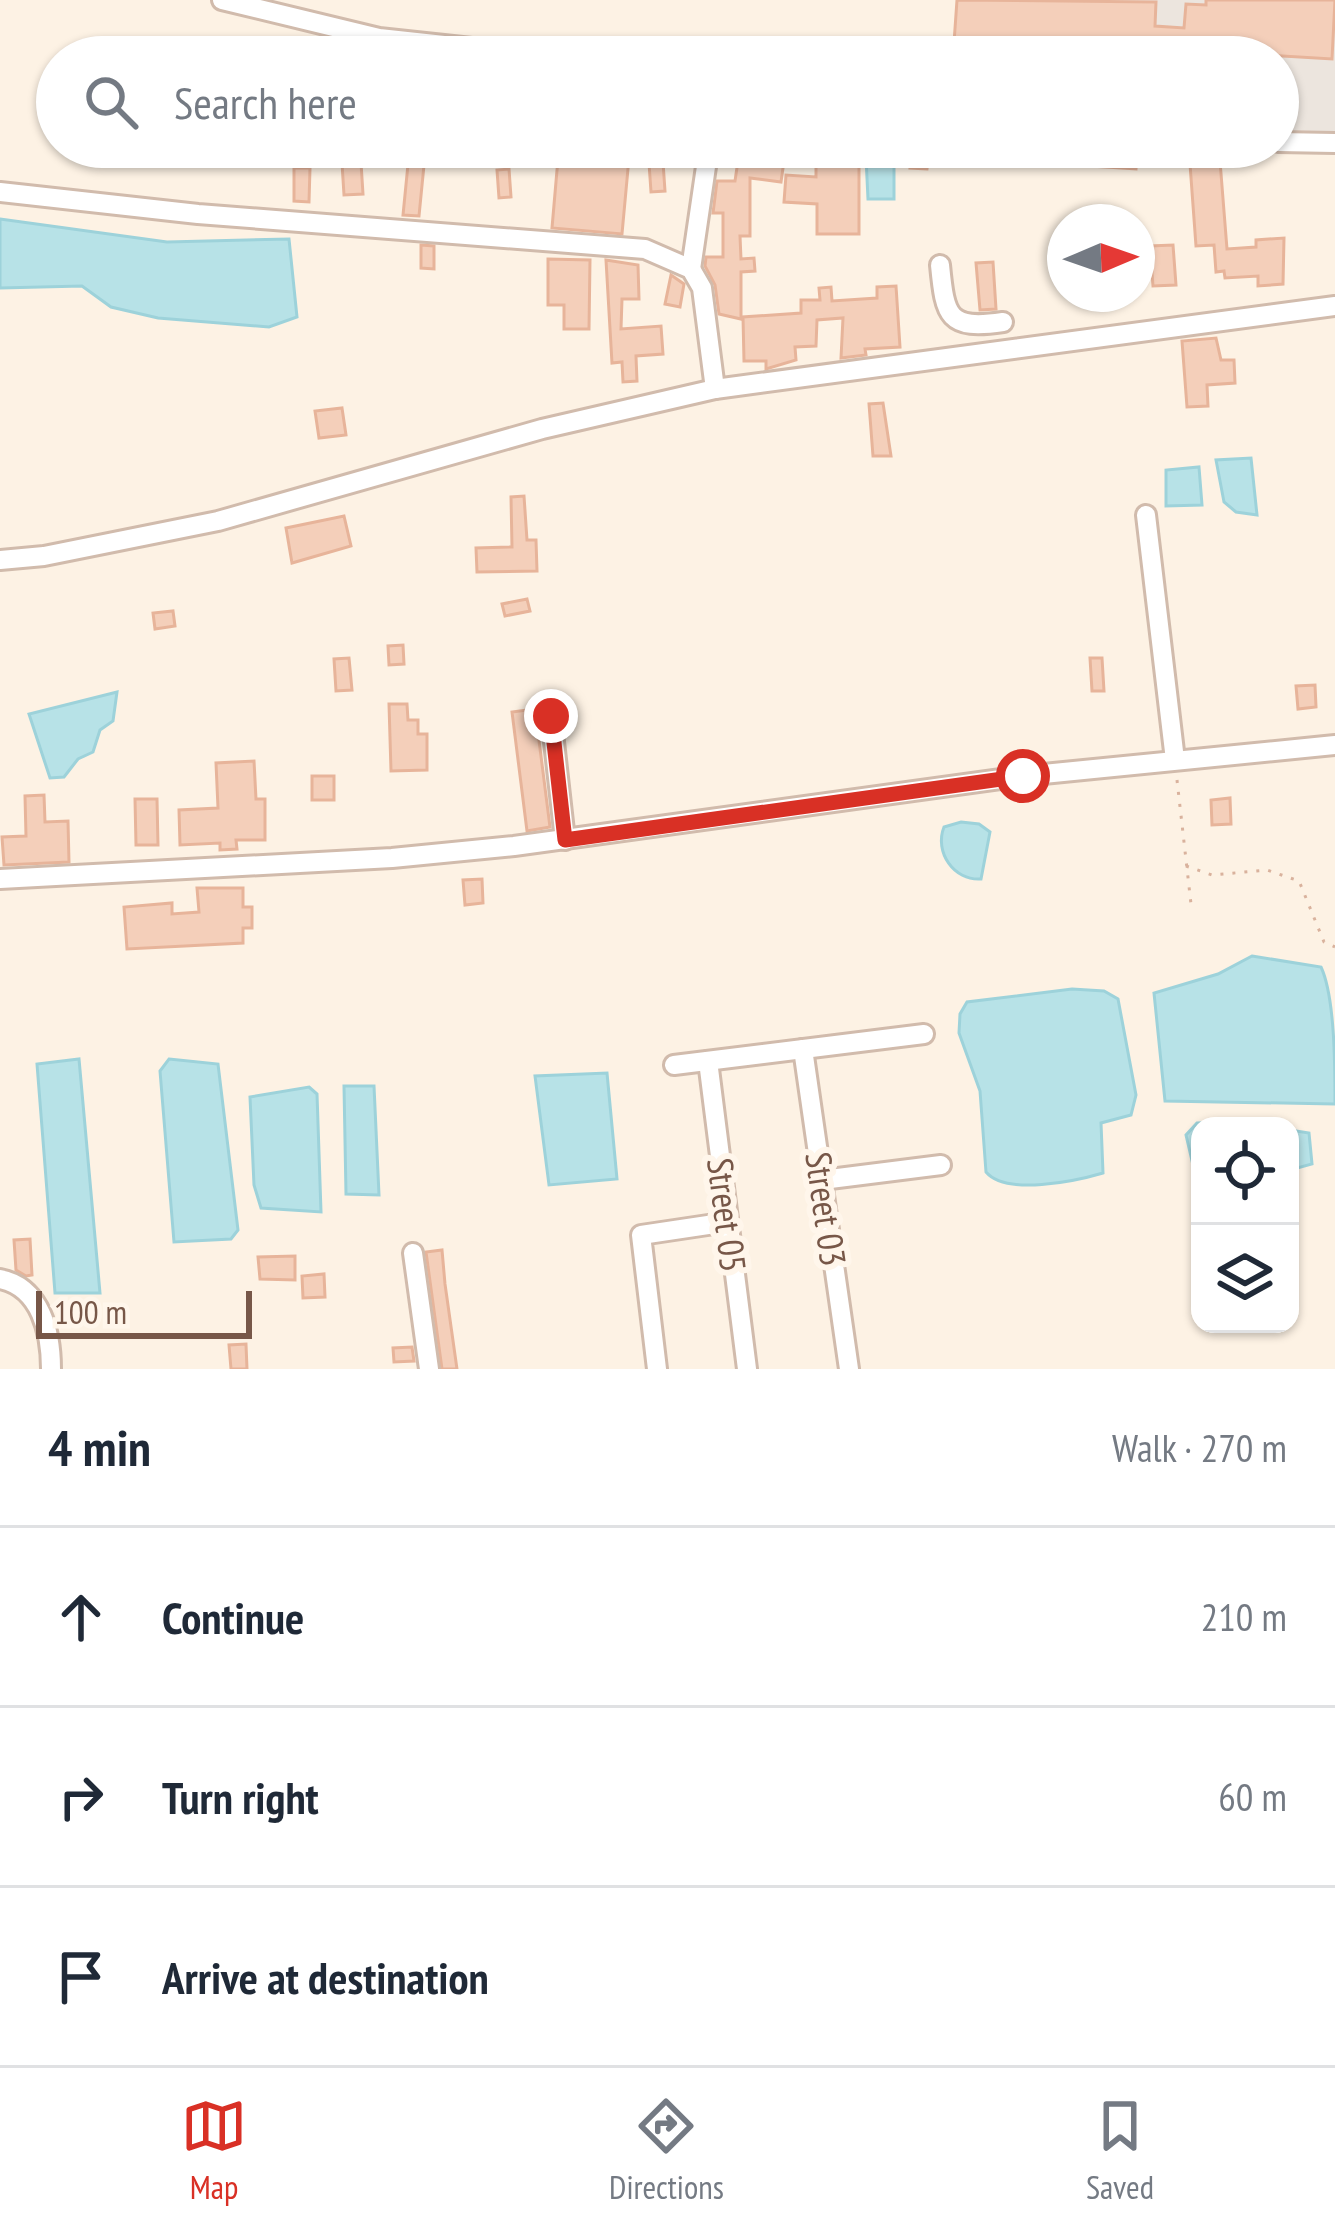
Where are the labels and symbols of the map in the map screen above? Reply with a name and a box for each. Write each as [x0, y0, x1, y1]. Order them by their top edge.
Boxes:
north arrow [1047, 204, 1155, 312]
route end [524, 689, 578, 743]
route start [996, 749, 1050, 803]
street label: Street 03 [795, 1149, 858, 1269]
street label: Street 05 [697, 1155, 758, 1275]
scale bar [36, 1285, 252, 1338]

